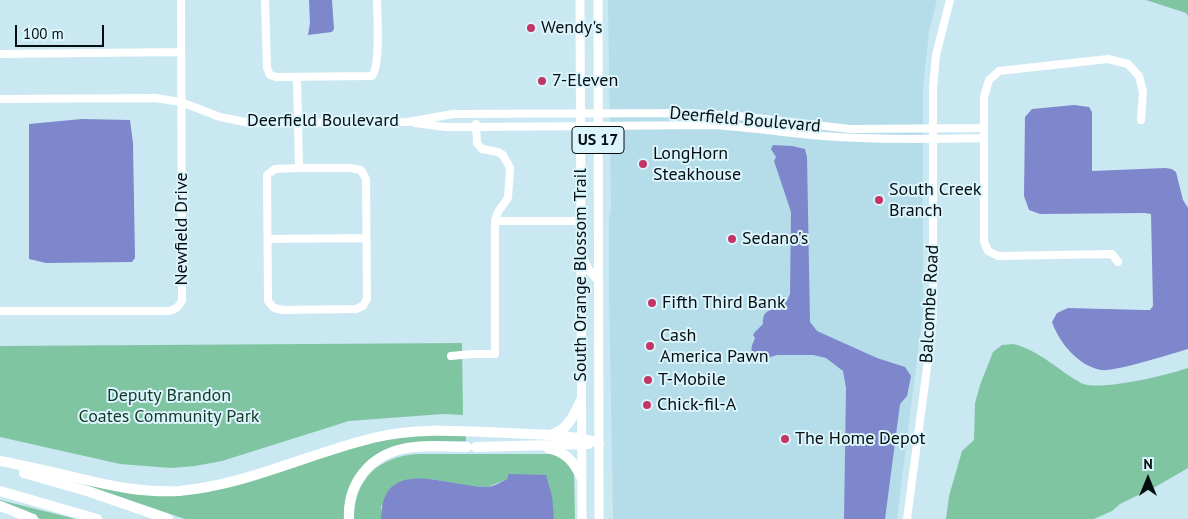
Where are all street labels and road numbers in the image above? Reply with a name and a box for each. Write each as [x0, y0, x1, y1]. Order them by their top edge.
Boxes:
street label: Deerfield Boulevard [668, 103, 822, 137]
street label: Deerfield Boulevard [247, 110, 399, 132]
road number: US 17 [572, 126, 624, 154]
street label: South Orange Blossom Trail [570, 168, 592, 382]
street label: Newfield Drive [171, 172, 193, 286]
street label: Balcombe Road [916, 244, 944, 364]

